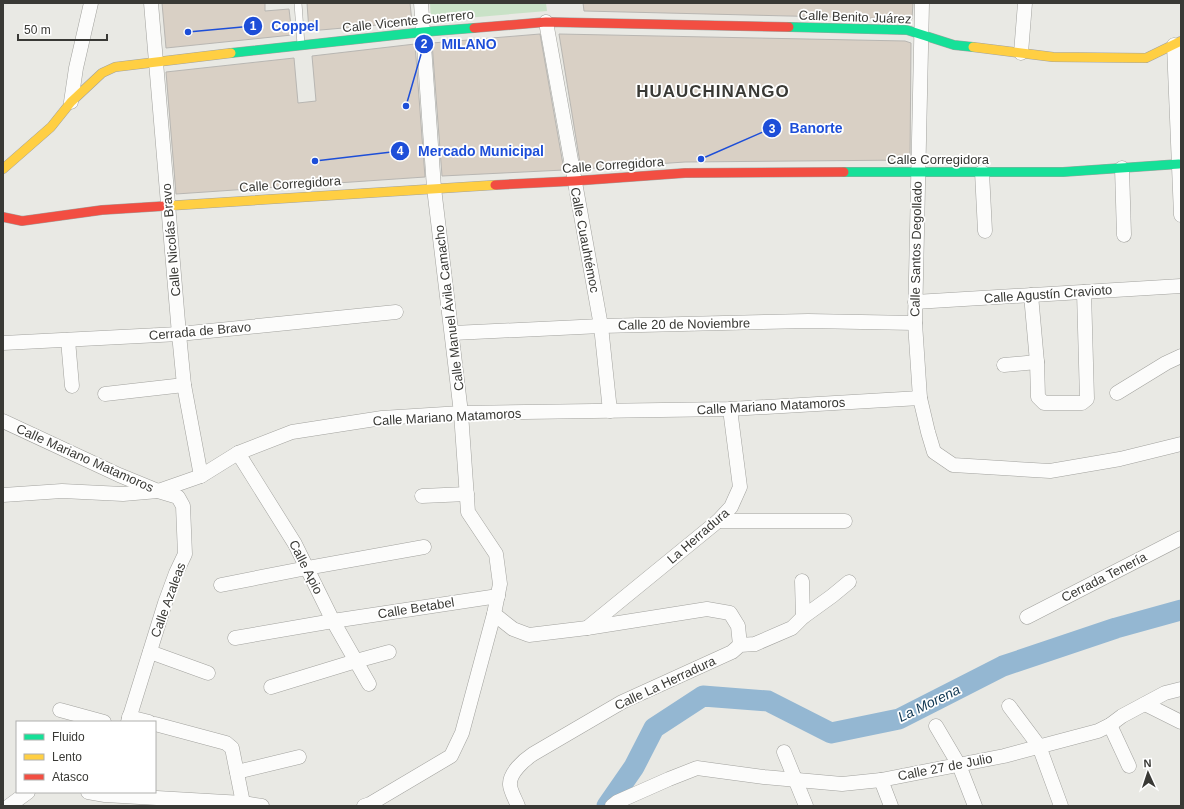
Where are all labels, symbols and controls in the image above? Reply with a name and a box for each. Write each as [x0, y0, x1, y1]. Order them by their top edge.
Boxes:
street label: Calle Vicente Guerrero [342, 7, 474, 35]
street label: Calle Benito Juárez [798, 8, 912, 26]
callout: Coppel [243, 13, 327, 39]
scale bar [18, 16, 107, 42]
text: Coppel [271, 18, 319, 34]
text: 1 [250, 19, 257, 33]
text: 50 m [24, 23, 51, 37]
callout: MILANO [414, 31, 505, 57]
text: MILANO [441, 36, 497, 52]
text: 2 [421, 37, 428, 51]
district label: HUAUCHINANGO [636, 82, 790, 101]
callout: Banorte [762, 115, 851, 141]
text: Banorte [790, 120, 843, 136]
text: 3 [769, 122, 776, 136]
callout: Mercado Municipal [390, 138, 552, 164]
text: Mercado Municipal [418, 143, 544, 159]
text: 4 [397, 144, 404, 158]
street label: Calle Corregidora [887, 152, 990, 167]
street label: Calle Corregidora [562, 154, 665, 176]
street label: Calle Corregidora [239, 173, 342, 195]
street label: Calle Santos Degollado [907, 181, 925, 317]
street label: Calle Nicolás Bravo [159, 183, 183, 297]
street label: Calle Cuauhtémoc [567, 186, 603, 294]
street label: Calle Manuel Ávila Camacho [431, 224, 467, 392]
street label: Calle Agustín Cravioto [983, 282, 1113, 306]
street label: Calle 20 de Noviembre [618, 315, 750, 333]
street label: Cerrada de Bravo [148, 319, 252, 343]
street label: Calle Mariano Matamoros [696, 395, 846, 417]
street label: Calle Mariano Matamoros [372, 406, 522, 428]
street label: Calle Mariano Matamoros [14, 421, 156, 495]
street label: La Herradura [664, 505, 732, 567]
street label: Calle Apio [286, 538, 326, 596]
street label: Cerrada Tenería [1059, 549, 1150, 605]
street label: Calle Azaleas [147, 560, 189, 640]
street label: Calle Betabel [377, 595, 455, 621]
street label: Calle La Herradura [612, 653, 719, 713]
water label: La Morena [895, 681, 963, 725]
legend [16, 721, 156, 793]
text: Fluido [52, 730, 85, 744]
text: Lento [52, 750, 82, 764]
street label: Calle 27 de Julio [896, 750, 994, 784]
north arrow [1128, 753, 1168, 793]
text: N [1143, 757, 1152, 769]
text: Atasco [52, 770, 89, 784]

